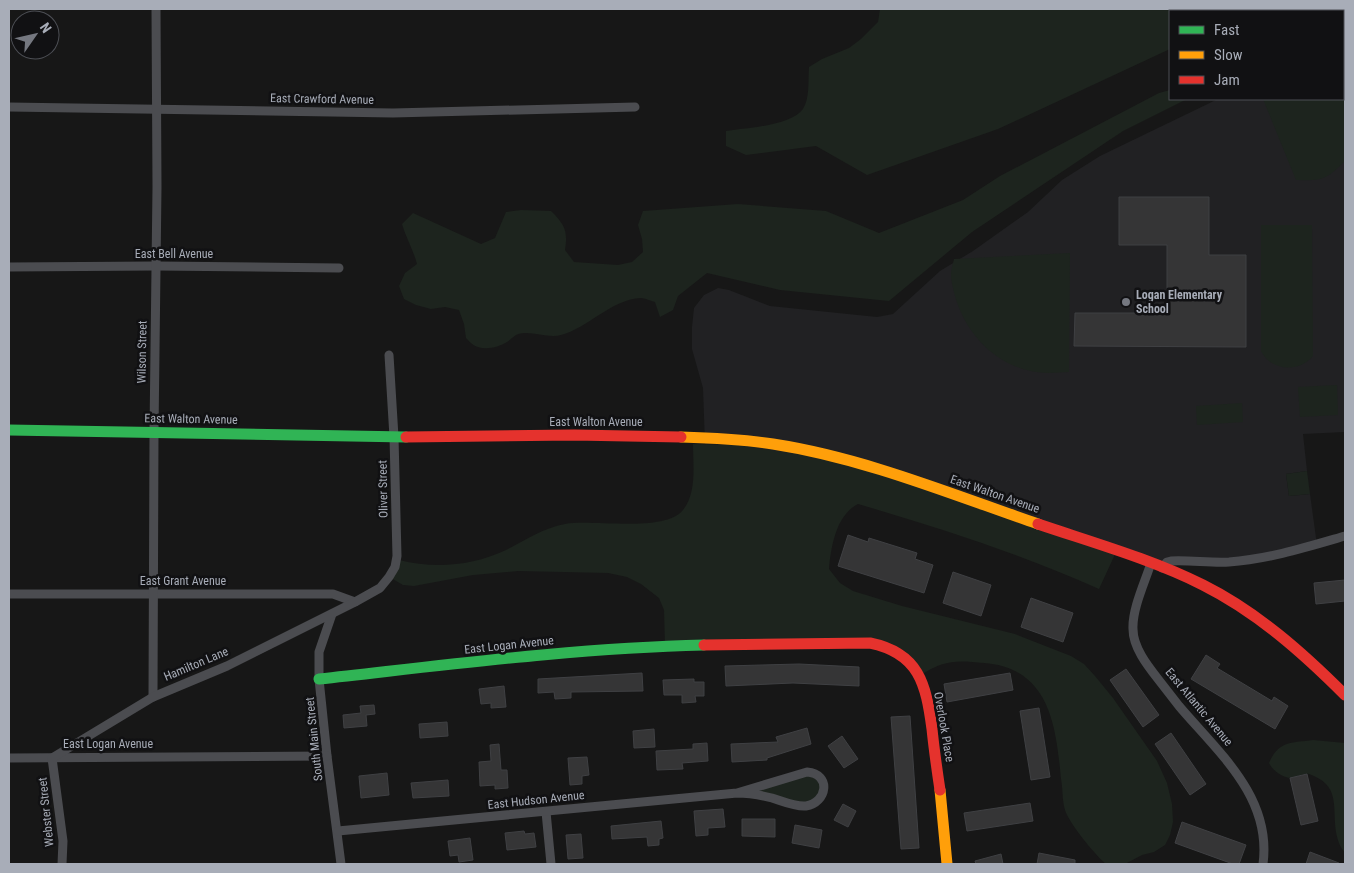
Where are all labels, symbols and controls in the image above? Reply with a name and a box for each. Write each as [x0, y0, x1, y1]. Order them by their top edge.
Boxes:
north arrow [10, 10, 60, 60]
legend [1169, 10, 1344, 100]
text: N [37, 20, 55, 36]
text: Fast [1214, 21, 1239, 39]
text: Slow [1214, 46, 1243, 64]
text: Jam [1214, 71, 1240, 89]
street label: East Crawford Avenue [270, 91, 374, 107]
street label: East Bell Avenue [135, 247, 214, 261]
place label: Logan Elementary School [1136, 288, 1223, 316]
marker: Logan Elementary School [1120, 296, 1132, 308]
street label: Wilson Street [134, 320, 150, 384]
street label: East Walton Avenue [144, 411, 238, 427]
street label: East Walton Avenue [549, 415, 643, 429]
street label: Oliver Street [375, 459, 391, 518]
street label: East Walton Avenue [949, 472, 1042, 516]
street label: East Grant Avenue [140, 574, 227, 588]
street label: East Logan Avenue [464, 633, 555, 657]
street label: Hamilton Lane [162, 644, 231, 684]
street label: East Atlantic Avenue [1162, 665, 1236, 749]
street label: Overlook Place [931, 691, 957, 763]
street label: South Main Street [303, 696, 325, 782]
street label: East Logan Avenue [63, 737, 153, 751]
street label: Webster Street [35, 776, 57, 847]
street label: East Hudson Avenue [487, 788, 585, 812]

